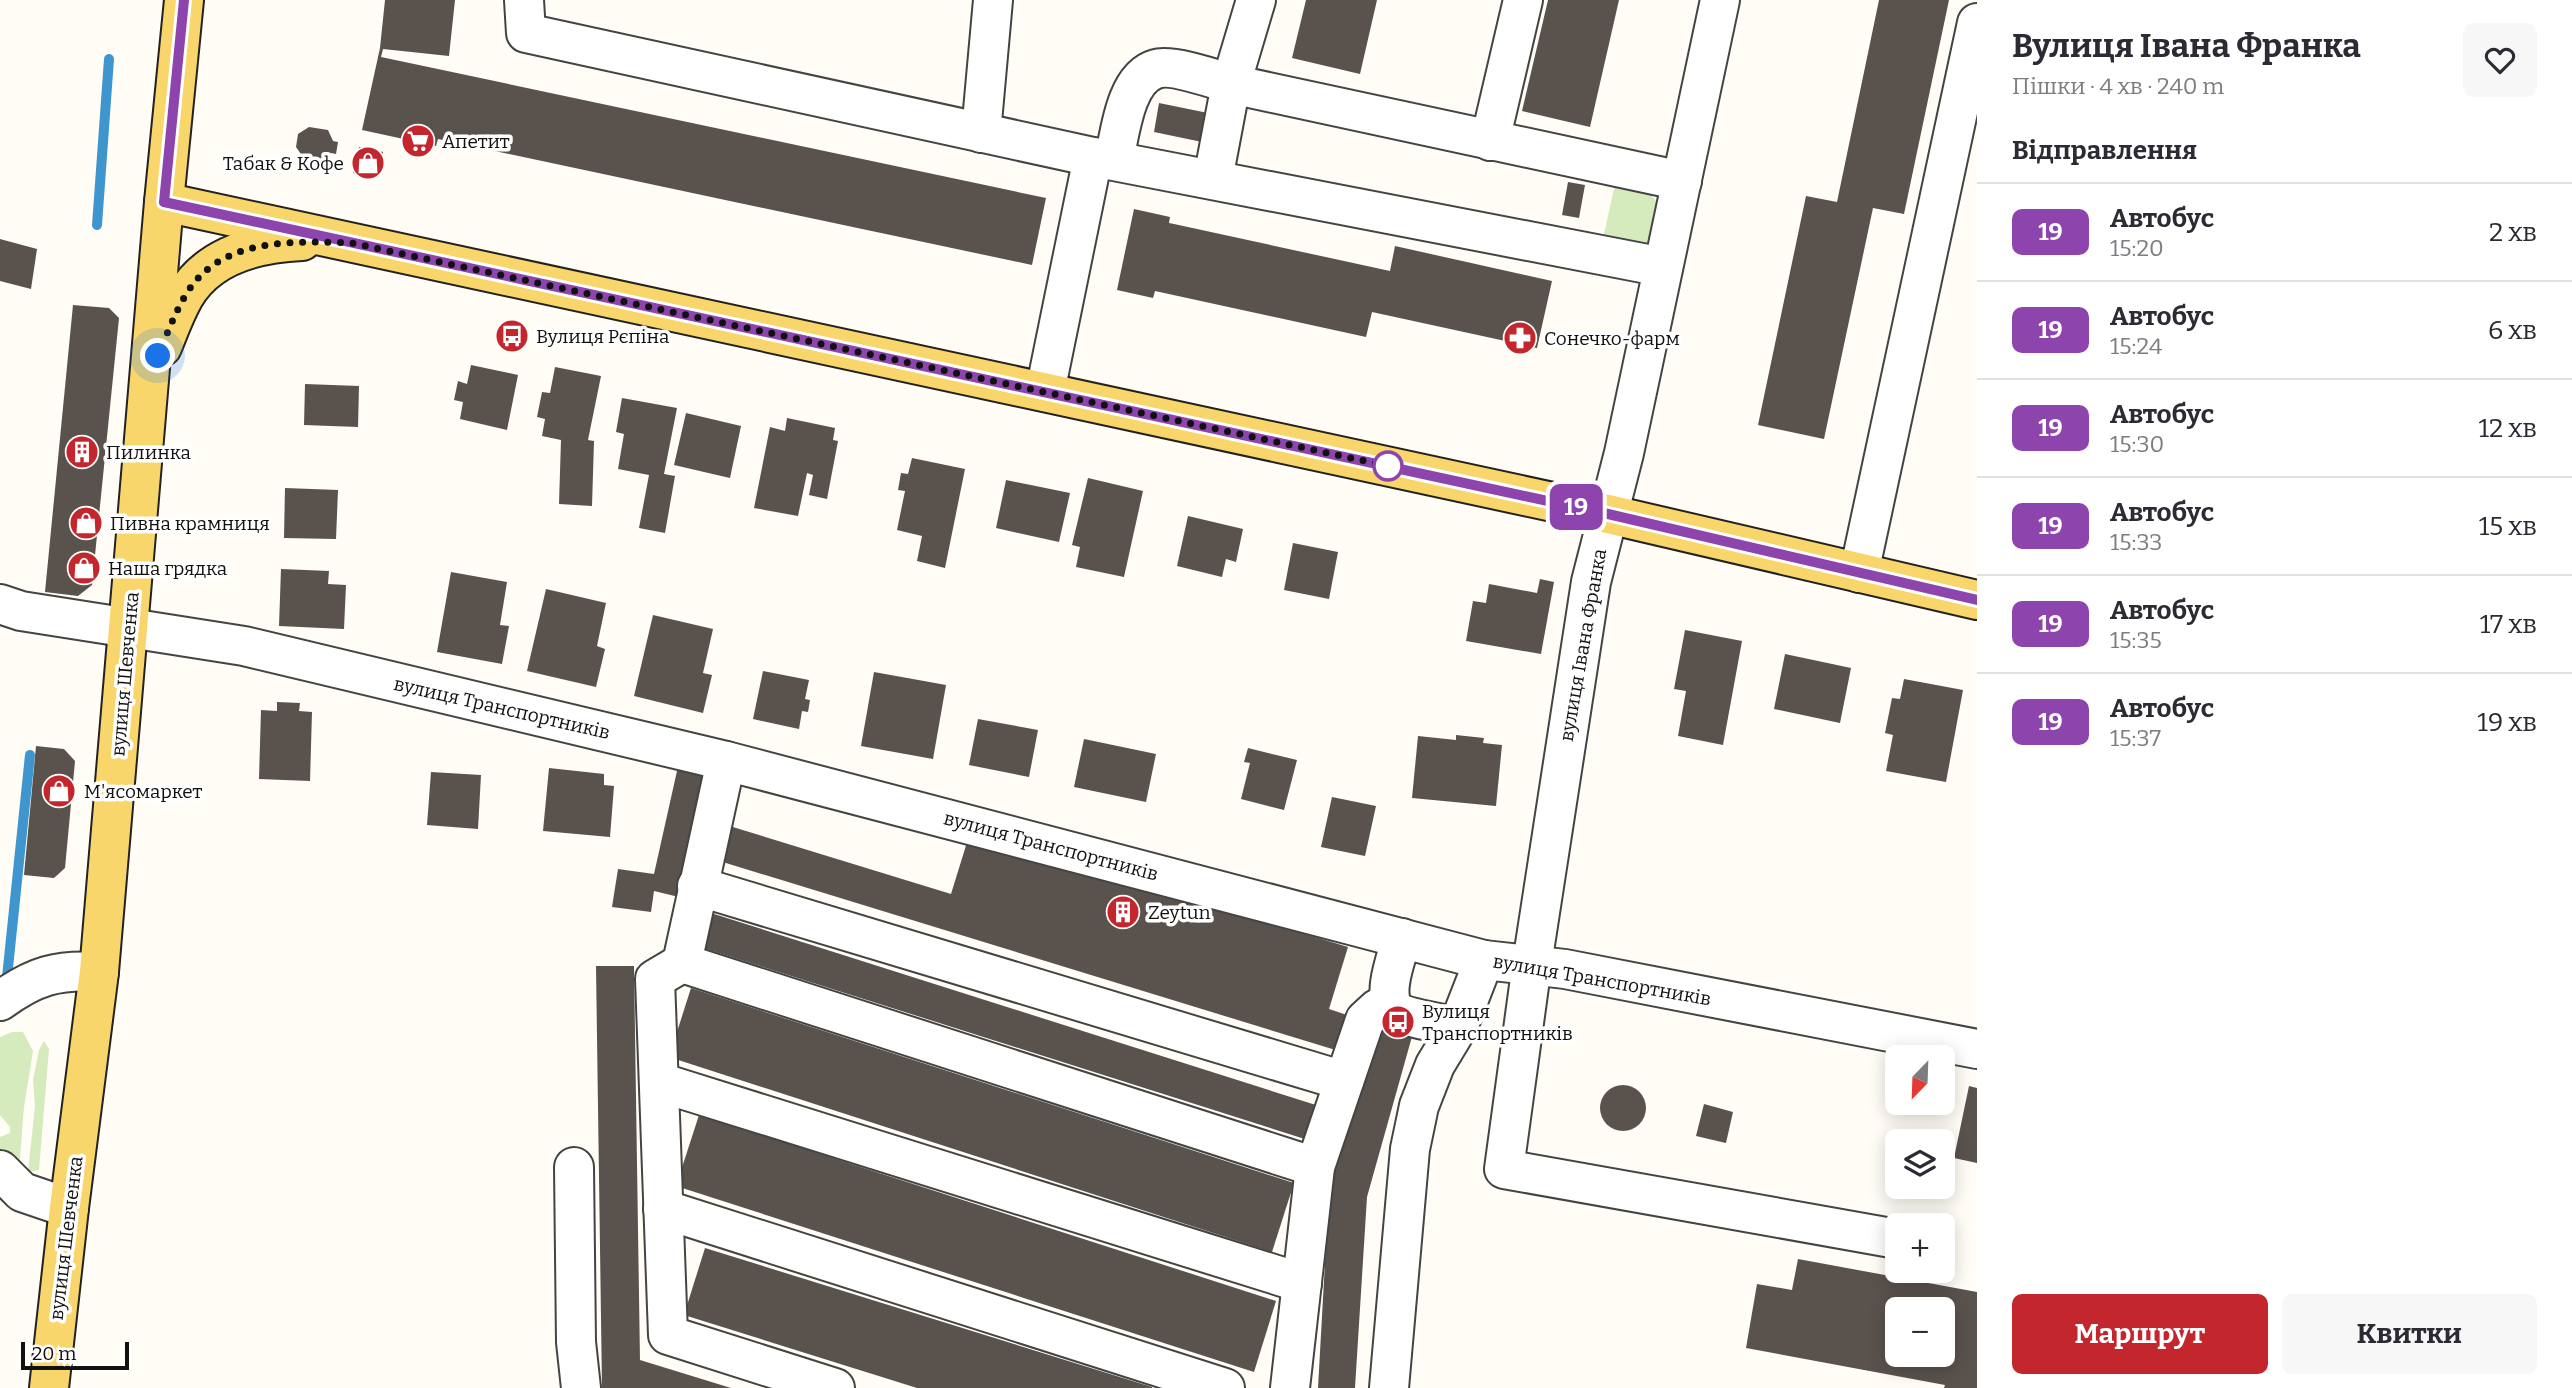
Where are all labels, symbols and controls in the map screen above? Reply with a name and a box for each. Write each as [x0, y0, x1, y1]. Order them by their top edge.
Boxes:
button: heart [2463, 23, 2537, 97]
text: Вулиця Івана Франка [2012, 26, 2361, 66]
text: Пішки · 4 хв · 240 m [2012, 72, 2224, 100]
supermarket icon: Апетит [399, 122, 437, 160]
place label: Апетит [442, 130, 510, 153]
text: Відправлення [2012, 135, 2197, 166]
shop icon: Табак & Кофе [349, 144, 387, 182]
place label: Табак & Кофе [223, 152, 344, 175]
text: Автобус [2110, 203, 2214, 234]
text: 2 хв [2489, 217, 2537, 248]
text: 19 [2038, 218, 2063, 246]
text: 15:20 [2110, 234, 2164, 262]
text: Автобус [2110, 301, 2214, 332]
text: 6 хв [2488, 315, 2537, 346]
text: 19 [2038, 316, 2063, 344]
bus stop icon: Вулиця Рєпіна [493, 317, 531, 355]
pharmacy icon: Сонечко-фарм [1501, 319, 1539, 357]
place label: Вулиця Рєпіна [536, 325, 670, 348]
place label: Сонечко-фарм [1544, 327, 1680, 350]
text: 15:24 [2110, 332, 2162, 360]
your location [140, 338, 175, 373]
text: Автобус [2110, 399, 2214, 430]
text: 12 хв [2478, 413, 2537, 444]
text: 19 [2038, 414, 2063, 442]
text: 15:30 [2110, 430, 2164, 458]
building icon: Пилинка [63, 433, 101, 471]
place label: Пилинка [106, 441, 191, 464]
unlabelled marker [1373, 451, 1403, 481]
line badge: 19 [1544, 484, 1608, 530]
text: 19 [1564, 493, 1588, 521]
text: Автобус [2110, 497, 2214, 528]
shop icon: Пивна крамниця [67, 504, 105, 542]
text: 15 хв [2479, 511, 2537, 542]
place label: Пивна крамниця [110, 512, 270, 535]
text: 19 [2038, 512, 2063, 540]
text: 15:33 [2110, 528, 2162, 556]
street label: вулиця Івана Франка [1555, 546, 1611, 743]
shop icon: Наша грядка [65, 549, 103, 587]
place label: Наша грядка [108, 557, 228, 580]
street label: вулиця Шевченка [106, 590, 144, 757]
text: Автобус [2110, 595, 2214, 626]
text: 17 хв [2480, 609, 2537, 640]
text: 19 [2038, 610, 2063, 638]
text: 15:35 [2110, 626, 2162, 654]
street label: вулиця Транспортників [392, 672, 612, 744]
text: Автобус [2110, 693, 2214, 724]
text: 19 хв [2477, 707, 2537, 738]
text: 19 [2038, 708, 2063, 736]
text: 15:37 [2110, 724, 2161, 752]
shop icon: М'ясомаркет [40, 772, 78, 810]
place label: М'ясомаркет [84, 780, 203, 803]
street label: вулиця Транспортників [941, 806, 1161, 886]
building icon: Zeytun [1104, 893, 1142, 931]
place label: Zeytun [1148, 901, 1210, 924]
street label: вулиця Транспортників [1491, 949, 1713, 1011]
place label: Вулиця Транспортників [1422, 1000, 1573, 1045]
bus stop icon: Вулиця Транспортників [1379, 1003, 1417, 1041]
north arrow [1885, 1045, 1955, 1115]
map controls [1885, 1045, 1955, 1367]
button: layers [1885, 1129, 1955, 1199]
street label: вулиця Шевченка [45, 1154, 88, 1321]
button: + [1885, 1213, 1955, 1283]
button: Маршрут [2012, 1294, 2268, 1374]
button: Квитки [2282, 1294, 2537, 1374]
button: − [1885, 1297, 1955, 1367]
scale bar [21, 1339, 130, 1371]
text: 20 m [32, 1342, 76, 1365]

